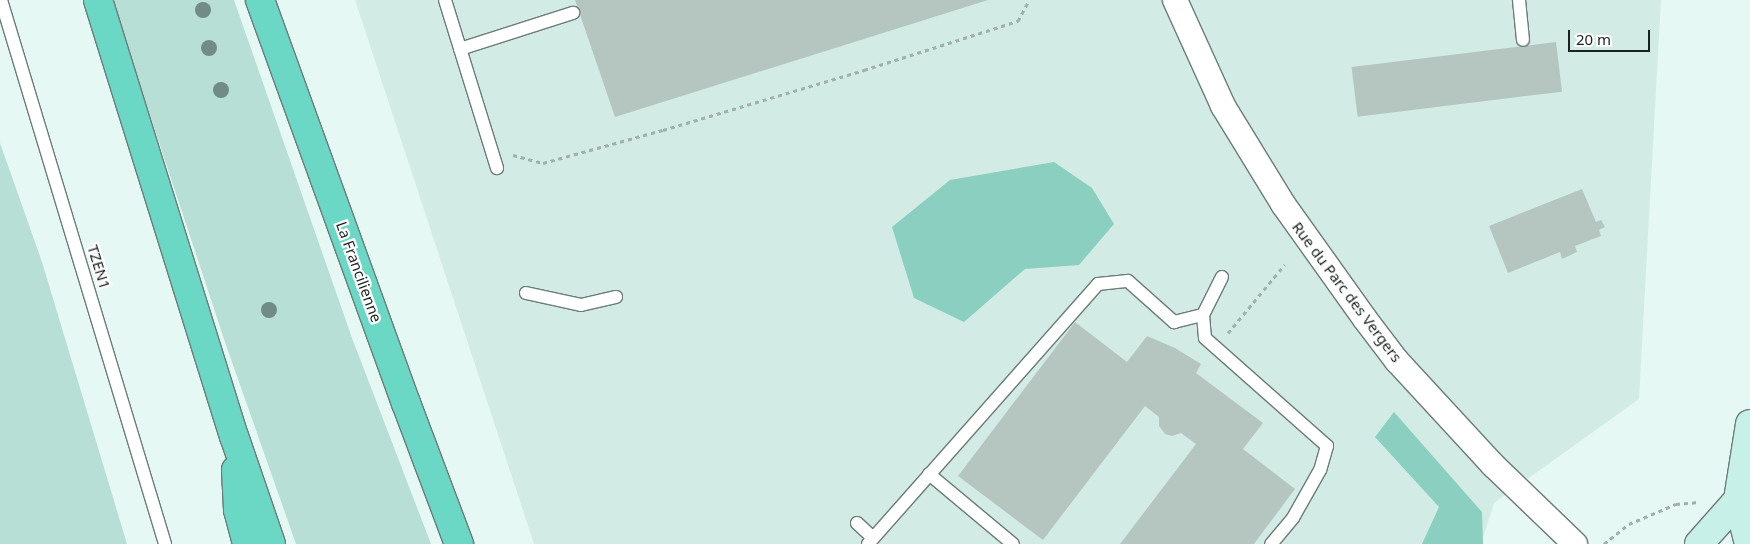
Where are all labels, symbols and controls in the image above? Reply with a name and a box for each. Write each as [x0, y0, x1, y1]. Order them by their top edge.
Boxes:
scale bar [1570, 20, 1652, 52]
text: 20 m [1576, 29, 1611, 49]
street label: Rue du Parc des Vergers [1288, 218, 1406, 366]
street label: La Francilienne [332, 219, 386, 325]
street label: TZEN1 [84, 243, 114, 291]

